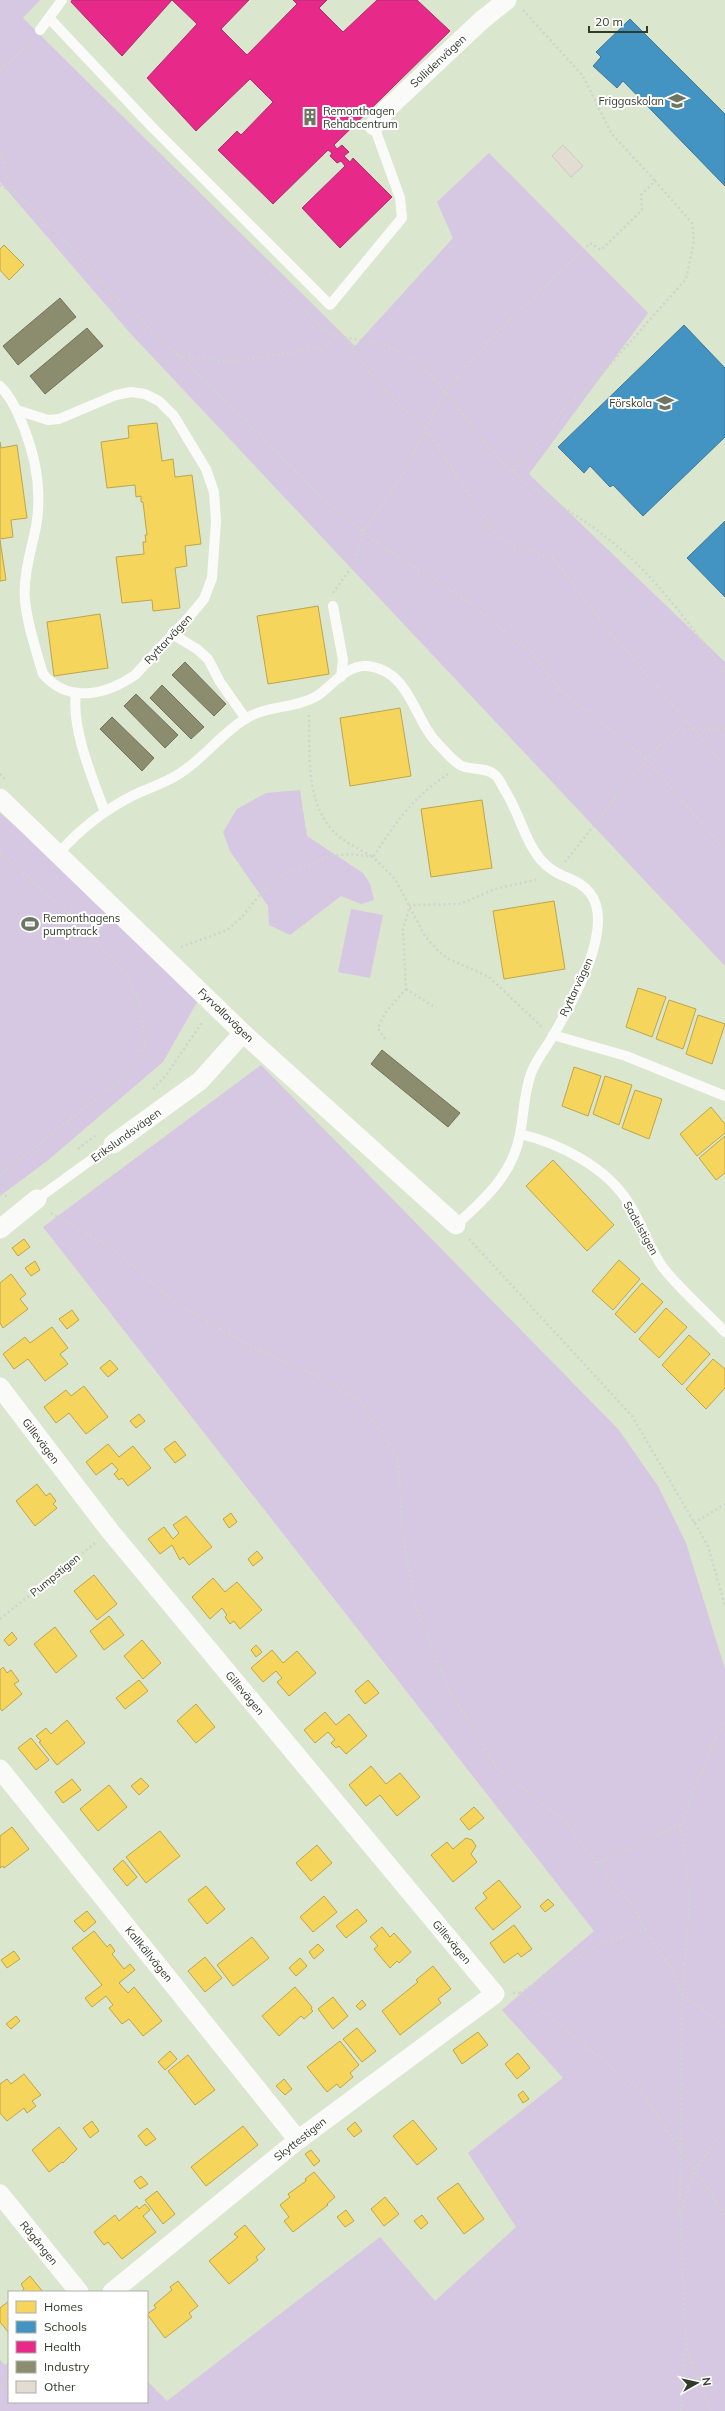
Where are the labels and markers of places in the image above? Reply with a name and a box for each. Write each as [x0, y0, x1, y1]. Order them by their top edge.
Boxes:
school or university icon: Friggaskolan [667, 91, 687, 111]
place label: Friggaskolan [599, 94, 664, 108]
place label: Remonthagen Rehabcentrum [323, 104, 398, 131]
building icon: Remonthagen Rehabcentrum [300, 107, 320, 127]
school or university icon: Förskola [655, 393, 675, 413]
place label: Förskola [609, 396, 652, 410]
place label: Remonthagens pumptrack [43, 911, 120, 938]
sports icon: Remonthagens pumptrack [20, 914, 40, 934]

